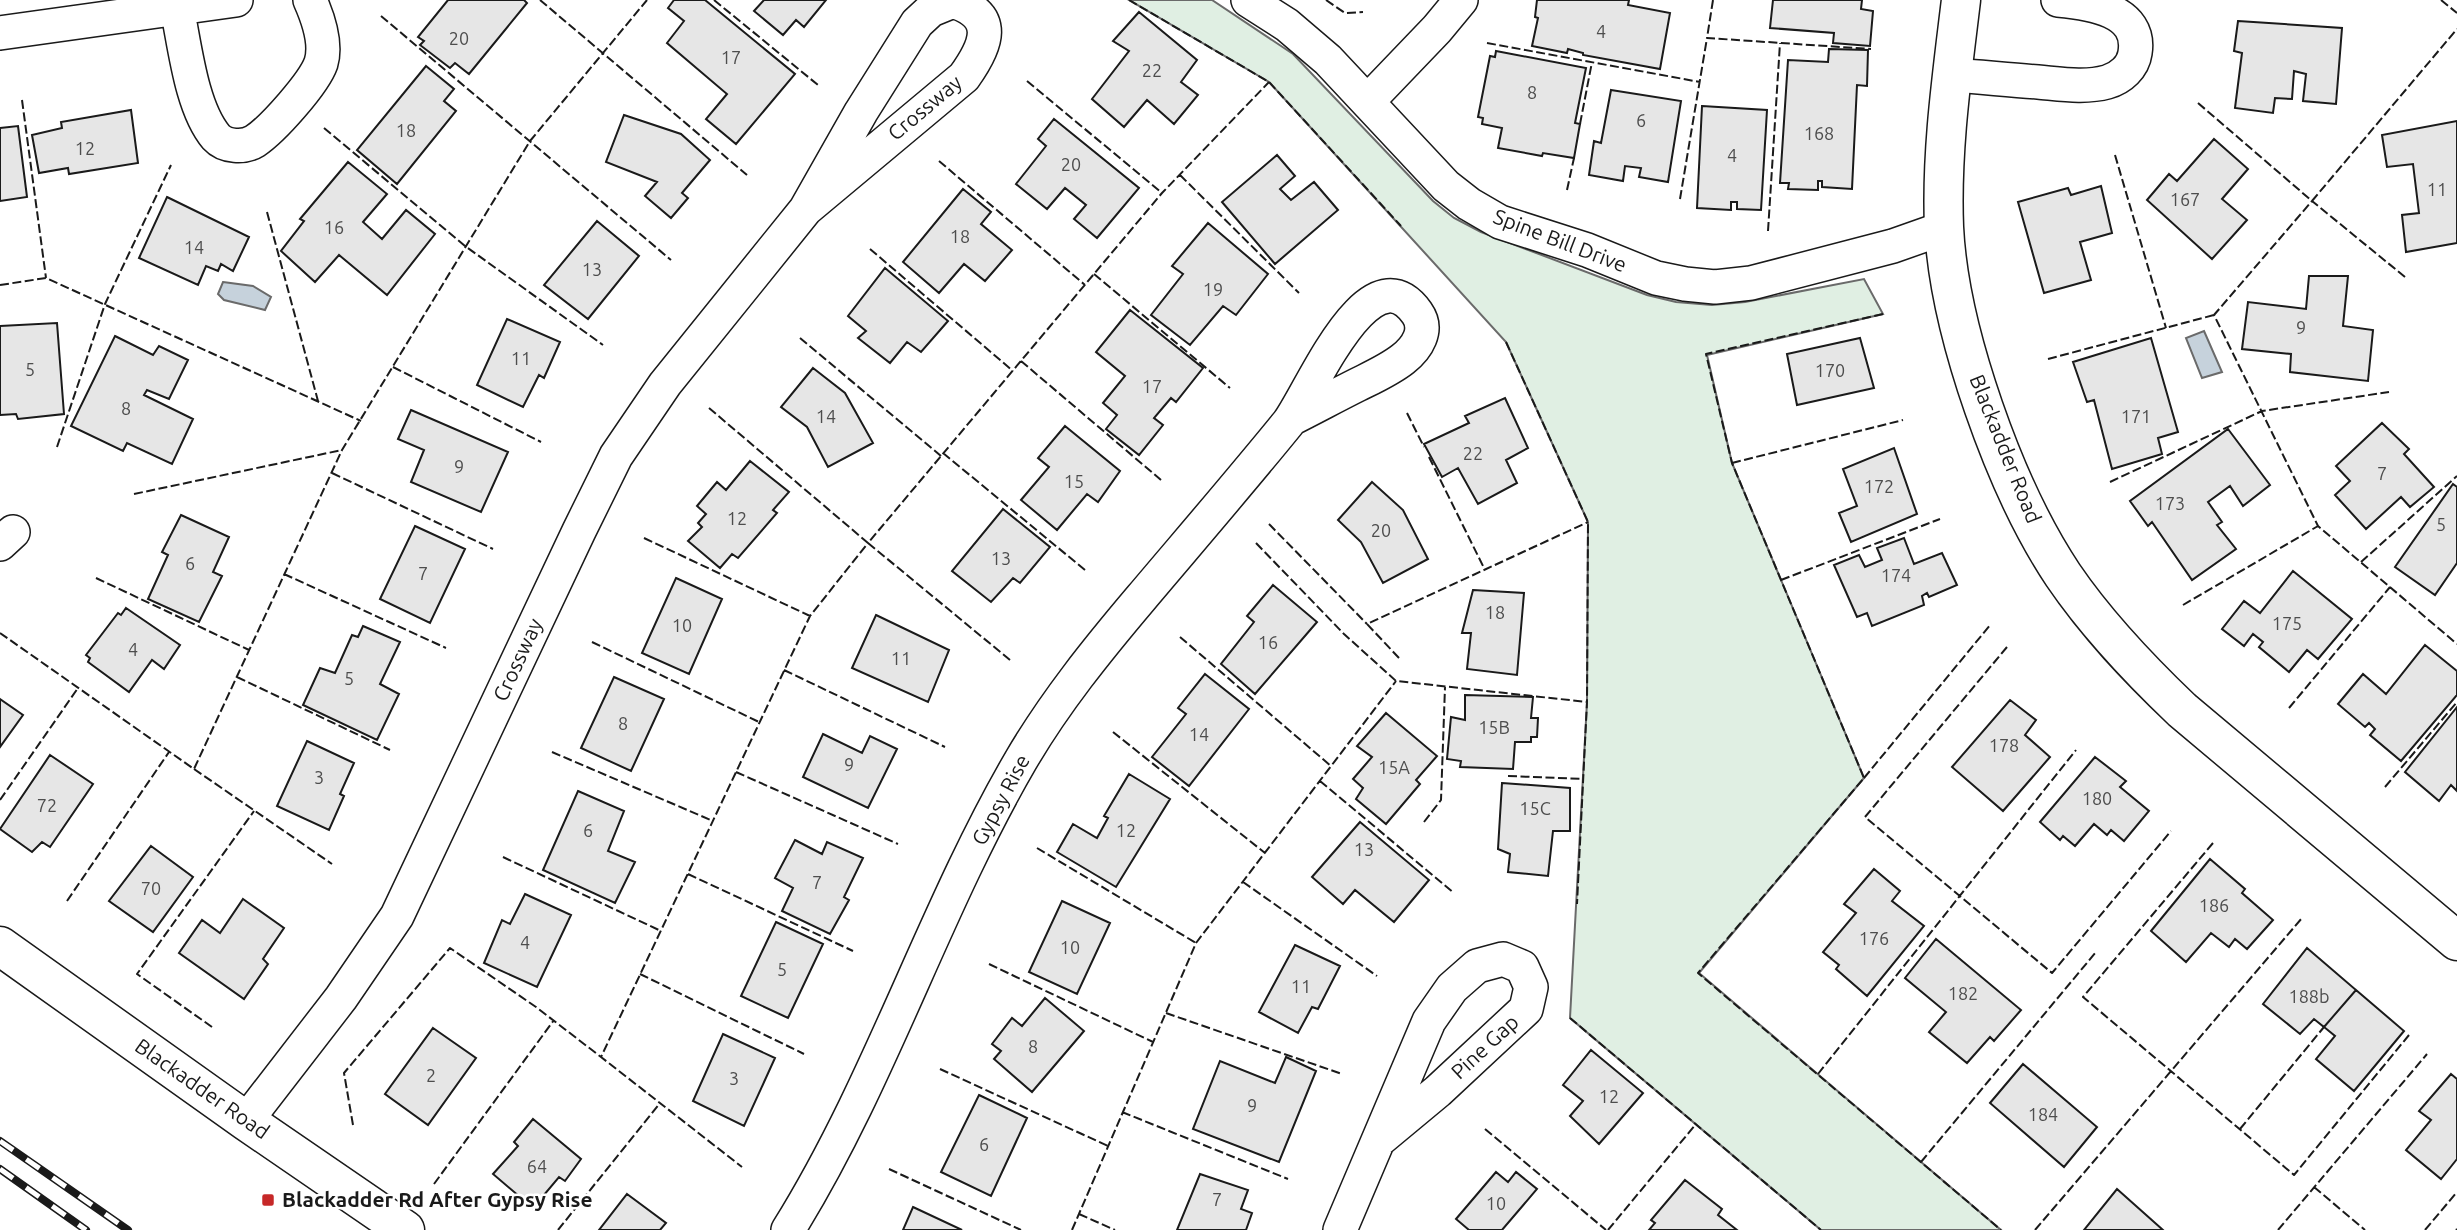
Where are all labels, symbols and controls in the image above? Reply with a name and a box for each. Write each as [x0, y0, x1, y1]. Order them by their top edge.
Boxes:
house number: 4 [1596, 21, 1606, 41]
house number: 20 [449, 28, 469, 48]
house number: 17 [721, 47, 741, 67]
house number: 22 [1142, 60, 1162, 80]
street label: Crossway [883, 70, 966, 145]
house number: 8 [1527, 82, 1537, 102]
house number: 6 [1636, 110, 1646, 130]
house number: 18 [396, 120, 416, 140]
house number: 168 [1804, 123, 1834, 143]
house number: 12 [75, 138, 95, 158]
house number: 4 [1727, 145, 1737, 165]
house number: 20 [1061, 154, 1081, 174]
house number: 11 [2427, 179, 2447, 199]
house number: 167 [2170, 189, 2200, 209]
street label: Spine Bill Drive [1490, 204, 1630, 276]
house number: 16 [324, 217, 344, 237]
house number: 18 [950, 226, 970, 246]
house number: 14 [184, 237, 204, 257]
house number: 13 [582, 259, 602, 279]
house number: 19 [1203, 279, 1223, 299]
house number: 9 [2296, 317, 2306, 337]
house number: 11 [511, 348, 531, 368]
house number: 5 [25, 359, 35, 379]
house number: 170 [1815, 360, 1845, 380]
street label: Blackadder Road [1965, 371, 2047, 526]
house number: 17 [1142, 376, 1162, 396]
house number: 8 [121, 398, 131, 418]
house number: 14 [816, 406, 836, 426]
house number: 171 [2121, 406, 2151, 426]
house number: 22 [1463, 443, 1483, 463]
house number: 9 [454, 456, 464, 476]
house number: 7 [2377, 463, 2387, 483]
house number: 15 [1064, 471, 1084, 491]
house number: 172 [1864, 476, 1894, 496]
house number: 173 [2155, 493, 2185, 513]
house number: 12 [727, 508, 747, 528]
house number: 5 [2436, 514, 2446, 534]
house number: 20 [1371, 520, 1391, 540]
house number: 13 [991, 548, 1011, 568]
house number: 6 [185, 553, 195, 573]
house number: 7 [418, 563, 428, 583]
house number: 174 [1881, 565, 1911, 585]
house number: 18 [1485, 602, 1505, 622]
house number: 175 [2272, 613, 2302, 633]
street label: Crossway [488, 614, 547, 705]
house number: 10 [672, 615, 692, 635]
house number: 16 [1258, 632, 1278, 652]
house number: 4 [128, 639, 138, 659]
house number: 11 [891, 648, 911, 668]
house number: 5 [344, 668, 354, 688]
house number: 8 [618, 713, 628, 733]
house number: 15B [1478, 717, 1510, 737]
house number: 14 [1189, 724, 1209, 744]
house number: 178 [1989, 735, 2019, 755]
street label: Gypsy Rise [966, 750, 1034, 849]
house number: 9 [844, 754, 854, 774]
house number: 15A [1378, 757, 1410, 777]
house number: 3 [314, 767, 324, 787]
house number: 180 [2082, 788, 2112, 808]
house number: 72 [37, 795, 57, 815]
house number: 15C [1519, 798, 1551, 818]
house number: 6 [583, 820, 593, 840]
house number: 12 [1116, 820, 1136, 840]
house number: 13 [1354, 839, 1374, 859]
house number: 7 [812, 872, 822, 892]
house number: 70 [141, 878, 161, 898]
house number: 186 [2199, 895, 2229, 915]
house number: 176 [1859, 928, 1889, 948]
house number: 4 [520, 932, 530, 952]
house number: 10 [1060, 937, 1080, 957]
house number: 5 [777, 959, 787, 979]
house number: 11 [1291, 976, 1311, 996]
house number: 182 [1948, 983, 1978, 1003]
house number: 188b [2289, 986, 2330, 1006]
street label: Pine Gap [1446, 1009, 1523, 1083]
street label: Blackadder Road [131, 1033, 274, 1143]
house number: 8 [1028, 1036, 1038, 1056]
house number: 2 [426, 1065, 436, 1085]
house number: 3 [729, 1068, 739, 1088]
house number: 12 [1599, 1086, 1619, 1106]
house number: 9 [1247, 1095, 1257, 1115]
house number: 184 [2028, 1104, 2058, 1124]
house number: 6 [979, 1134, 989, 1154]
house number: 64 [527, 1156, 547, 1176]
place label: Blackadder Rd After Gypsy Rise [282, 1187, 593, 1211]
house number: 7 [1212, 1189, 1222, 1209]
marker: Blackadder Rd After Gypsy Rise [260, 1192, 276, 1208]
house number: 10 [1486, 1193, 1506, 1213]

